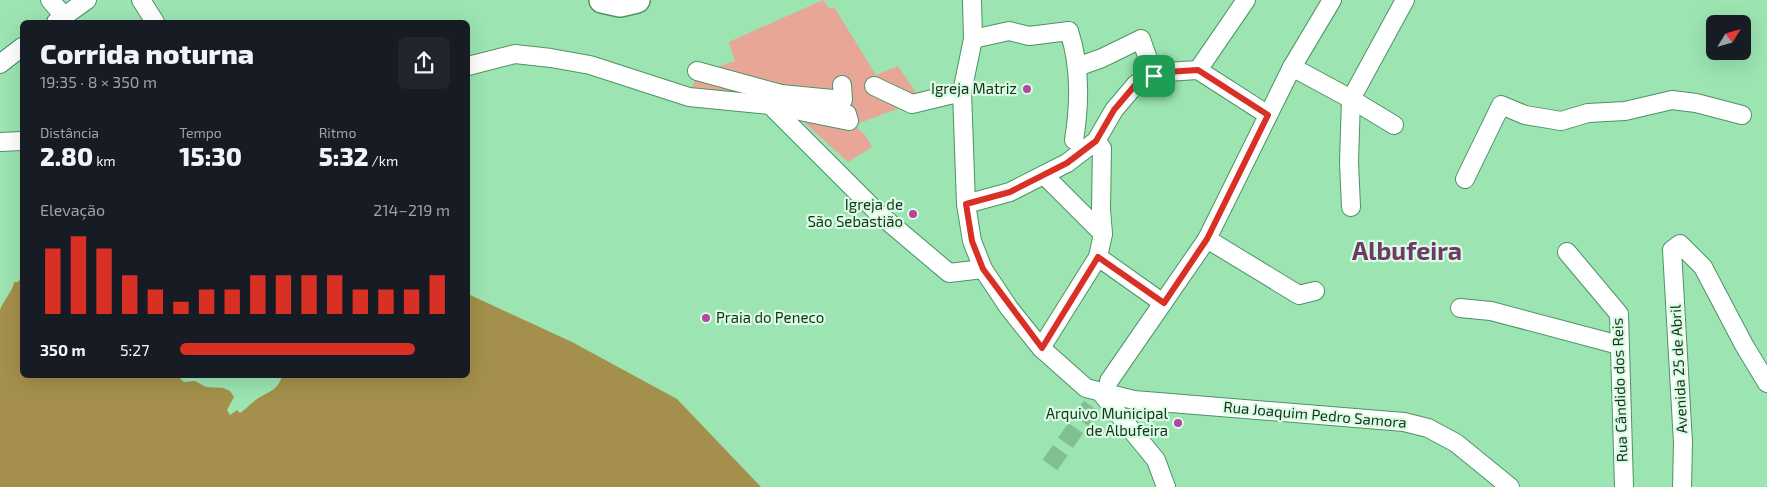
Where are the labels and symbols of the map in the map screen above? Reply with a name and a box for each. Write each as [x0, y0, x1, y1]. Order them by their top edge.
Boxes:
north arrow [1706, 15, 1751, 60]
pin [1133, 55, 1175, 97]
place label: Igreja Matriz [931, 79, 1017, 98]
marker: Igreja Matriz [1021, 83, 1033, 95]
place label: Igreja de São Sebastião [807, 195, 903, 230]
marker: Igreja de São Sebastião [907, 208, 919, 220]
district label: Albufeira [1352, 235, 1462, 265]
street label: Avenida 25 de Abril [1666, 304, 1690, 434]
place label: Praia do Peneco [716, 308, 824, 326]
marker: Praia do Peneco [700, 312, 712, 324]
street label: Rua Cândido dos Reis [1607, 318, 1631, 462]
street label: Rua Joaquim Pedro Samora [1223, 397, 1407, 431]
place label: Arquivo Municipal de Albufeira [1046, 404, 1169, 439]
marker: Arquivo Municipal de Albufeira [1172, 417, 1184, 429]

